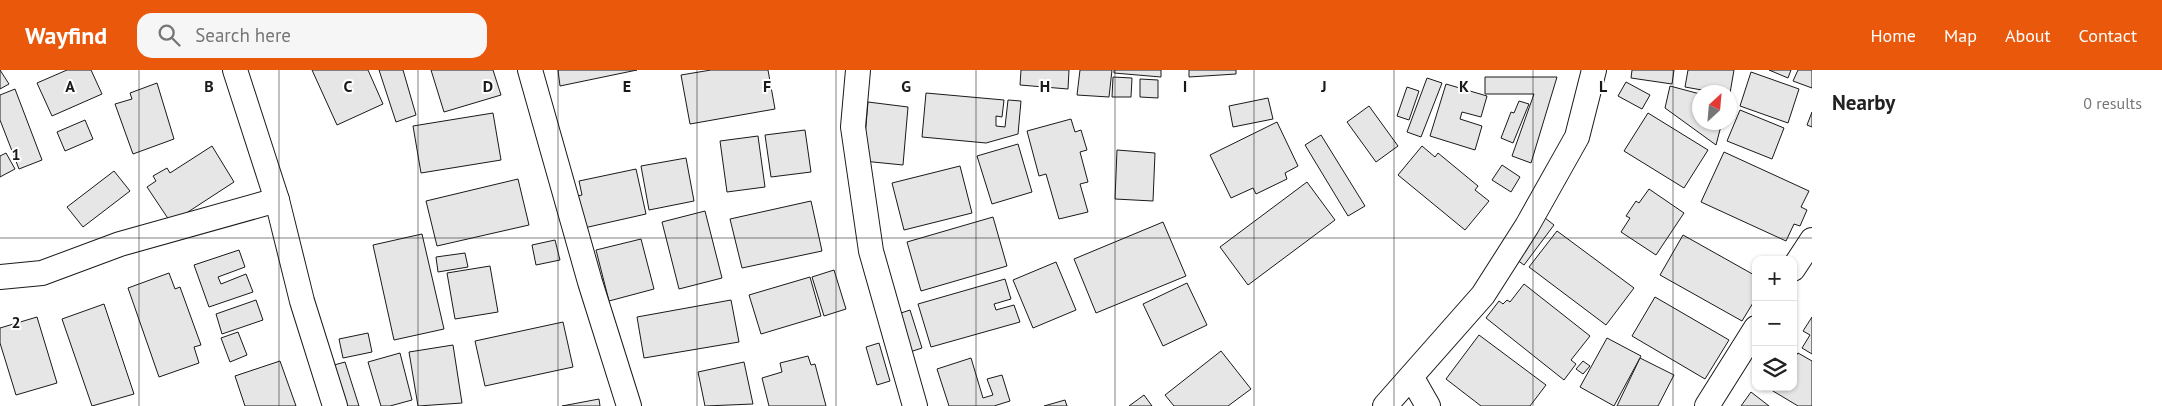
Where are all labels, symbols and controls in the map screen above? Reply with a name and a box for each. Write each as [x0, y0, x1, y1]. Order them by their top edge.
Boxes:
search box [137, 13, 487, 58]
text: Wayfind [25, 20, 107, 51]
icon: search [155, 21, 183, 49]
text: Search here [195, 23, 291, 47]
text: Home [1870, 24, 1916, 47]
text: Map [1944, 24, 1977, 47]
text: About [2005, 24, 2051, 47]
text: Contact [2079, 24, 2137, 47]
text: A [65, 76, 75, 96]
text: B [204, 76, 214, 96]
text: C [344, 76, 353, 96]
text: D [483, 76, 493, 96]
text: E [623, 76, 631, 96]
text: F [763, 76, 771, 96]
text: G [901, 76, 911, 96]
text: H [1040, 76, 1050, 96]
text: I [1183, 76, 1187, 96]
text: J [1320, 76, 1327, 96]
text: K [1459, 76, 1469, 96]
text: L [1599, 76, 1608, 96]
north arrow [1692, 85, 1737, 130]
text: Nearby [1832, 89, 1895, 116]
text: 0 results [2083, 93, 2142, 113]
text: 1 [11, 144, 21, 164]
map controls [1752, 256, 1797, 391]
button: + [1752, 256, 1797, 301]
button: − [1752, 301, 1797, 346]
text: 2 [11, 312, 21, 332]
button: layers [1752, 346, 1797, 391]

